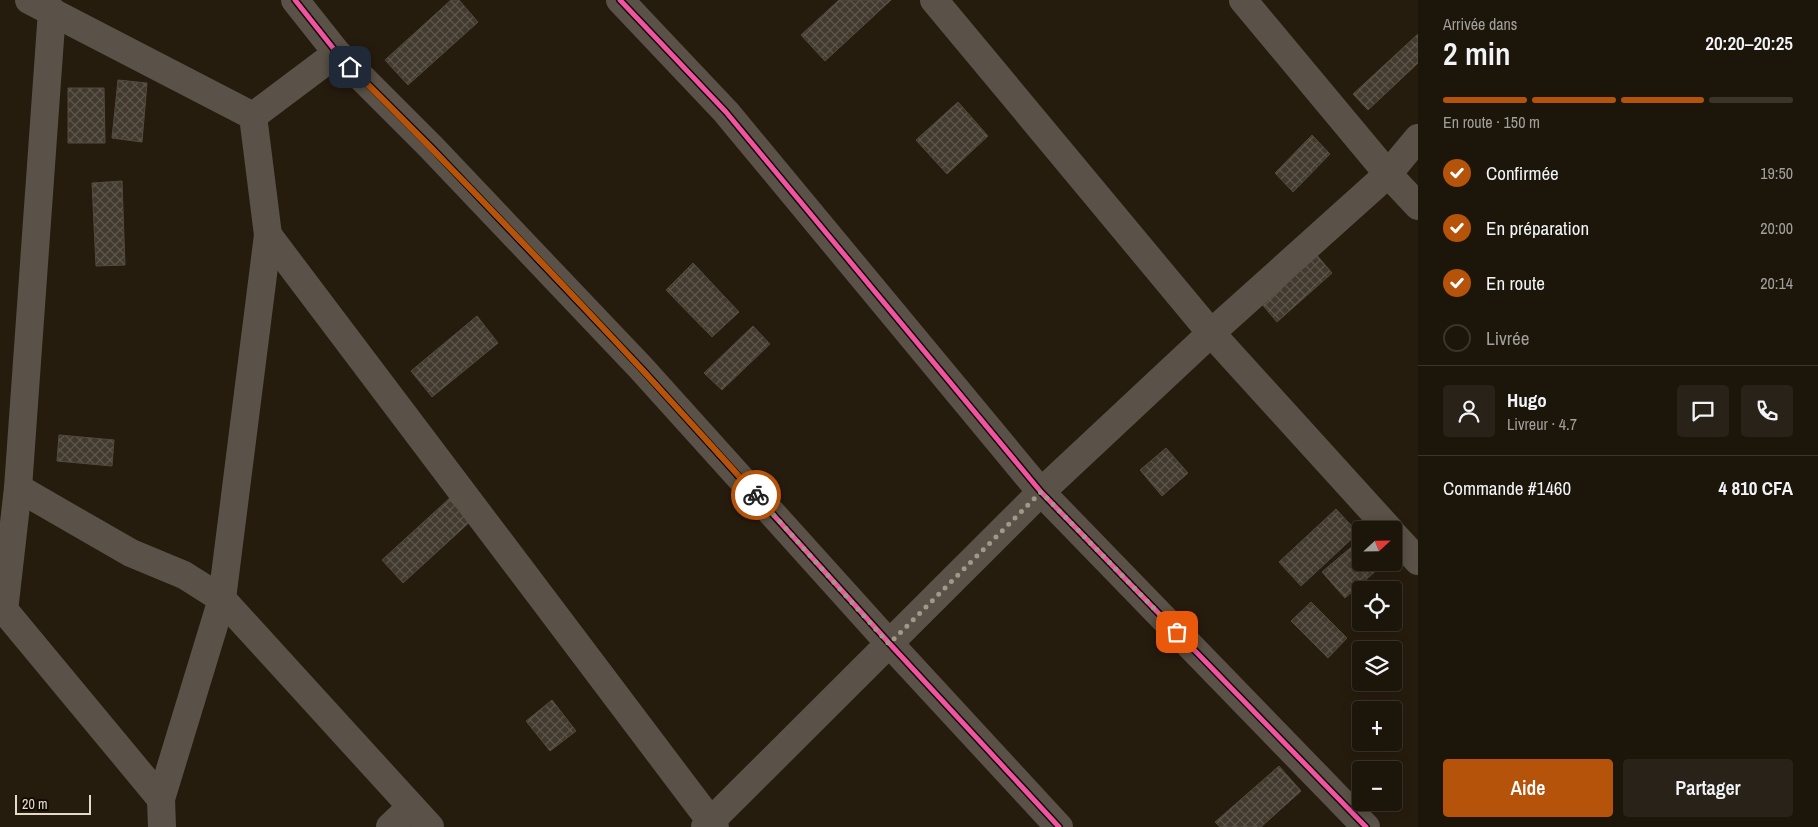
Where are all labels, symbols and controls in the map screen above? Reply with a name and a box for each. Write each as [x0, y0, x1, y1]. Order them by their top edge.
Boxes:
text: Arrivée dans [1443, 13, 1517, 35]
text: 20:20–20:25 [1705, 30, 1793, 56]
text: 2 min [1443, 32, 1511, 75]
pin [329, 46, 371, 88]
icon: home [336, 53, 364, 81]
text: En route · 150 m [1443, 111, 1540, 133]
icon: check [1443, 159, 1471, 187]
text: Confirmée [1486, 160, 1559, 186]
text: 19:50 [1760, 162, 1793, 184]
icon: check [1443, 214, 1471, 242]
text: En préparation [1486, 215, 1589, 241]
text: 20:00 [1760, 217, 1793, 239]
icon: check [1443, 269, 1471, 297]
text: En route [1486, 270, 1545, 296]
text: 20:14 [1760, 272, 1793, 294]
text: Livrée [1486, 325, 1529, 351]
button: person [1443, 385, 1495, 437]
button: chat [1677, 385, 1729, 437]
button: phone [1741, 385, 1793, 437]
text: Hugo [1507, 387, 1547, 413]
text: Livreur · 4.7 [1507, 413, 1577, 435]
courier [731, 470, 781, 520]
text: Commande #1460 [1443, 475, 1571, 501]
text: 4 810 CFA [1719, 475, 1793, 501]
icon: bike [742, 481, 770, 509]
north arrow [1352, 521, 1402, 571]
map controls [1352, 521, 1402, 811]
button: locate [1352, 581, 1402, 631]
pin [1156, 611, 1198, 653]
icon: bag [1163, 618, 1191, 646]
button: layers [1352, 641, 1402, 691]
button: + [1352, 701, 1402, 751]
button: Aide [1443, 759, 1613, 817]
button: Partager [1623, 759, 1793, 817]
button: − [1352, 761, 1402, 811]
scale bar [15, 792, 91, 815]
text: 20 m [22, 795, 48, 813]

